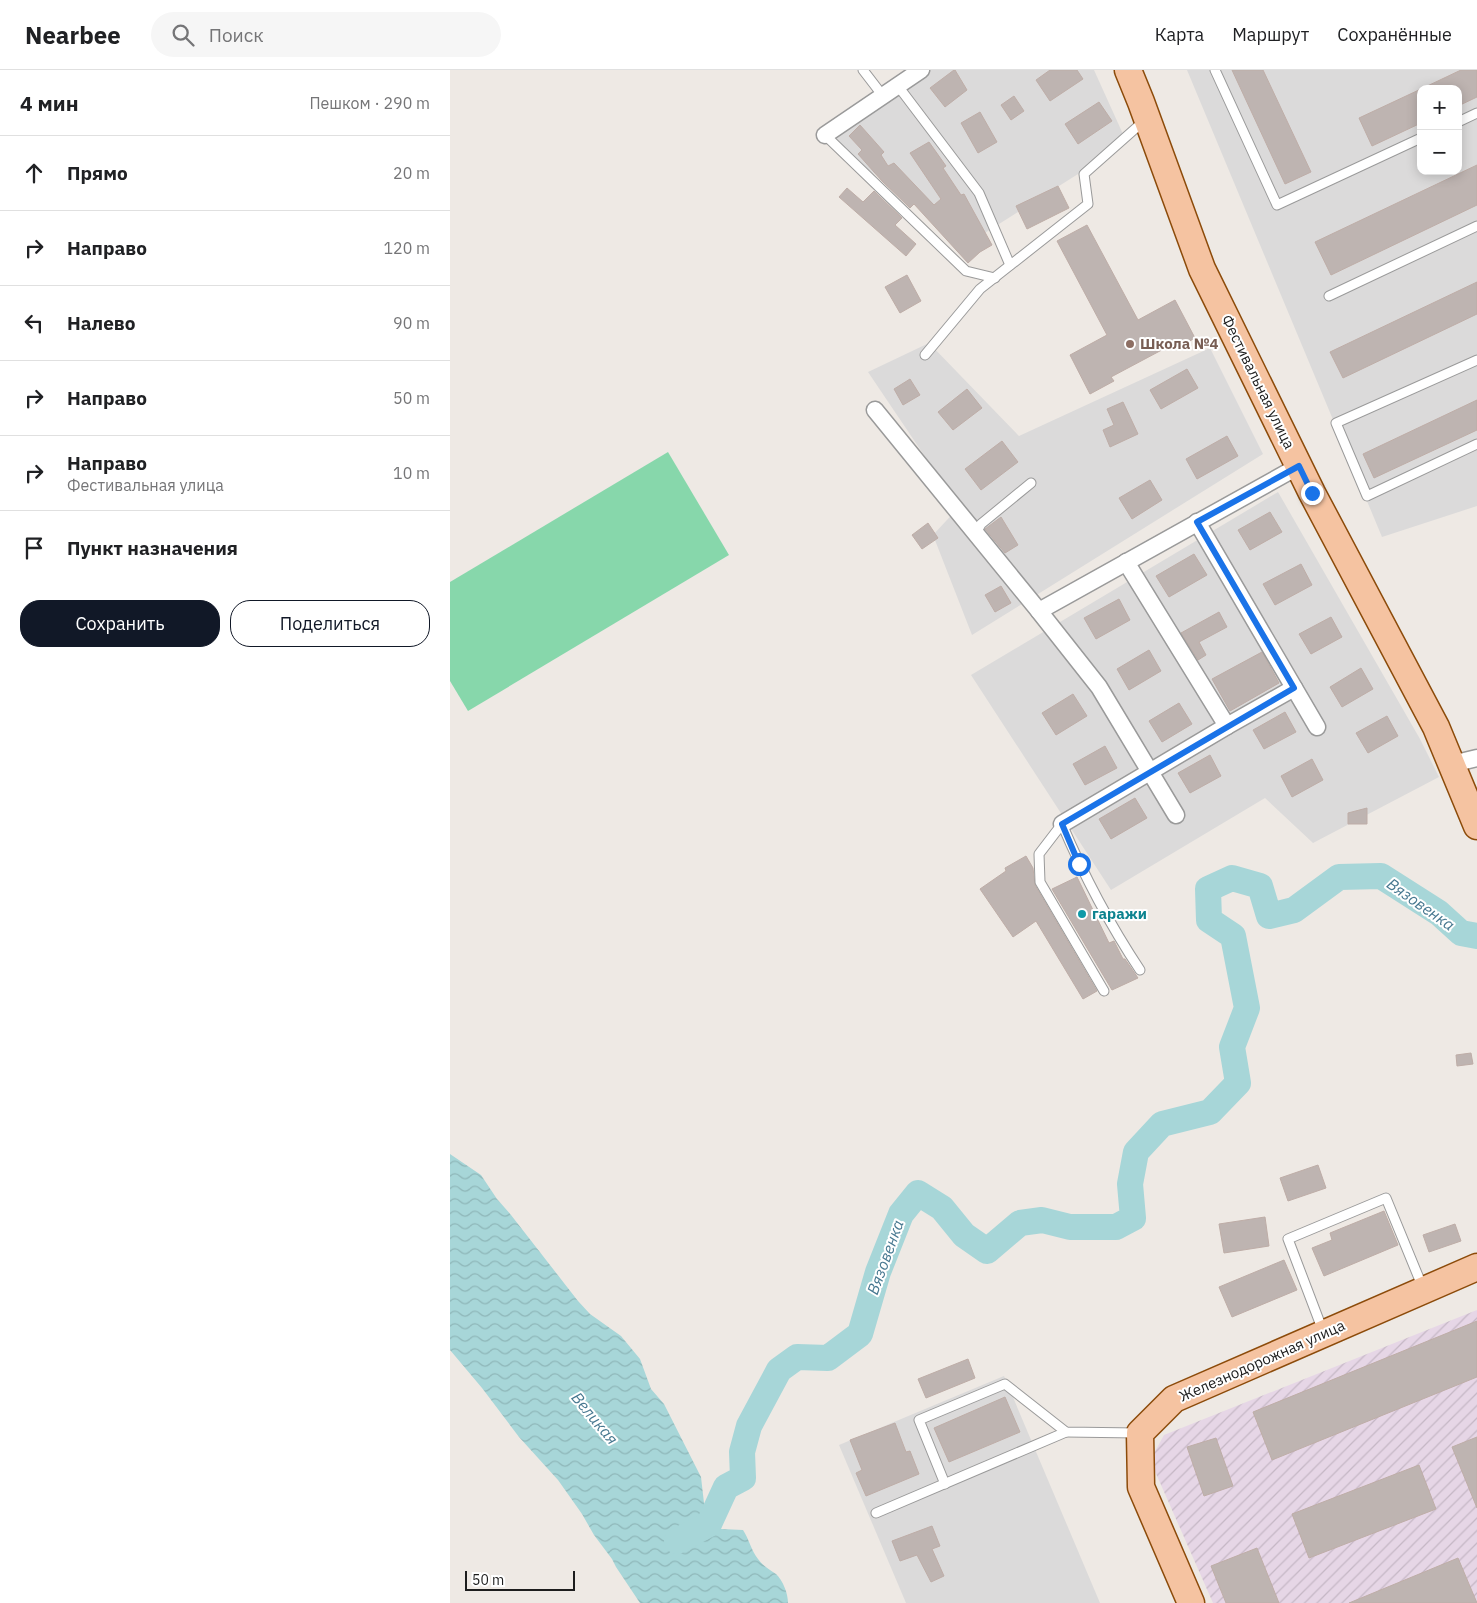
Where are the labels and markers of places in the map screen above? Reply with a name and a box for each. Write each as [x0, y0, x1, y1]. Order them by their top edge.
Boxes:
place label: Школа №4 [1140, 334, 1219, 353]
marker: Школа №4 [1124, 338, 1136, 350]
place label: гаражи [1092, 904, 1147, 923]
marker: гаражи [1076, 908, 1088, 920]

